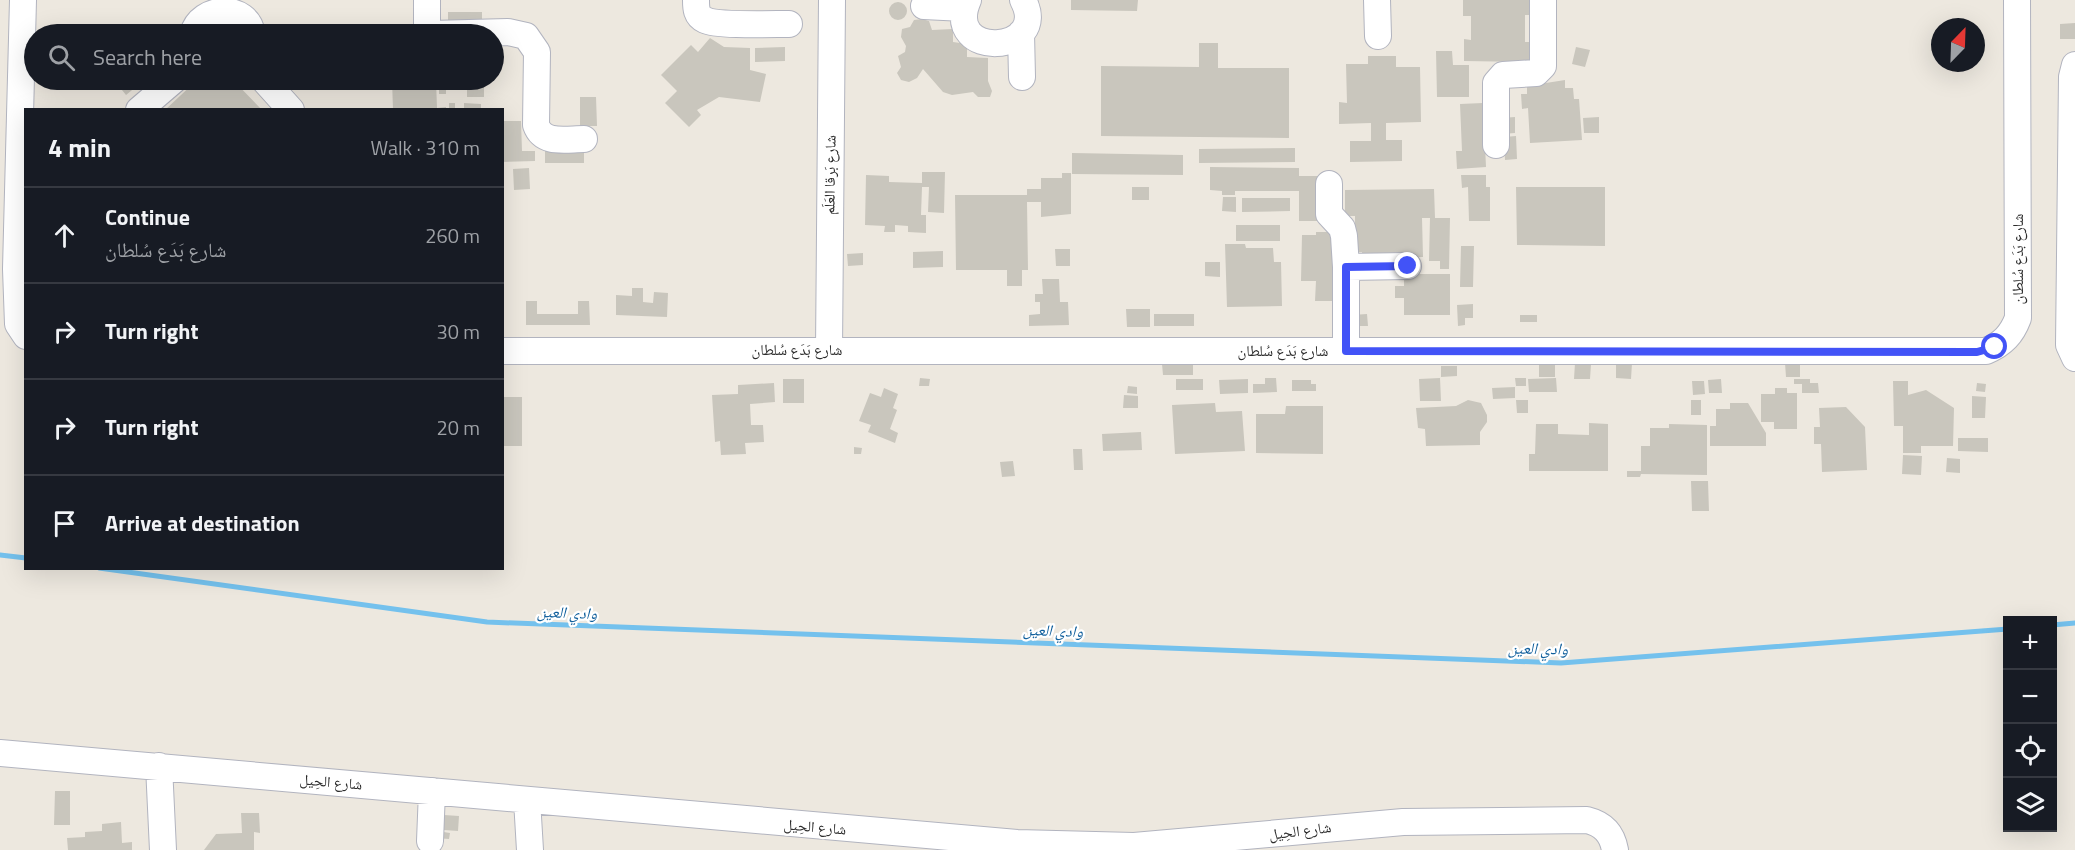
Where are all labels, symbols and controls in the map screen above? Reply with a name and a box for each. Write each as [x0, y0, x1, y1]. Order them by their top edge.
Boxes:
north arrow [1931, 18, 1985, 72]
search box [24, 24, 504, 90]
text: Search here [93, 40, 202, 74]
icon: search [45, 41, 78, 74]
text: 4 min [48, 128, 111, 167]
text: Walk · 310 m [371, 132, 480, 163]
street label: شارع بَرقا العَلَم [817, 135, 842, 215]
text: Continue [105, 200, 190, 234]
street label: شارع بَدَع سُلطان [2006, 213, 2029, 304]
icon: ahead [48, 219, 81, 252]
text: 260 m [425, 220, 480, 251]
text: شارع بَدَع سُلطان [105, 234, 226, 265]
route end [1394, 252, 1420, 278]
text: Turn right [105, 314, 199, 348]
icon: right [48, 315, 81, 348]
text: 30 m [436, 316, 480, 347]
route start [1981, 333, 2007, 359]
street label: شارع بَدَع سُلطان [752, 338, 843, 361]
street label: شارع بَدَع سُلطان [1238, 339, 1329, 362]
text: Turn right [105, 410, 199, 444]
icon: right [48, 411, 81, 444]
text: 20 m [436, 412, 480, 443]
text: Arrive at destination [105, 506, 300, 540]
icon: arrive [48, 507, 81, 540]
water label: وادي العين [536, 599, 598, 626]
map controls [2003, 616, 2057, 832]
button: + [2003, 616, 2057, 670]
water label: وادي العين [1022, 617, 1084, 644]
water label: وادي العين [1508, 635, 1569, 662]
button: − [2003, 670, 2057, 724]
button: locate [2003, 724, 2057, 778]
street label: شارع الحِيل [299, 767, 363, 796]
button: layers [2003, 778, 2057, 832]
street label: شارع الحِيل [783, 812, 847, 841]
street label: شارع الحِيل [1267, 815, 1333, 846]

